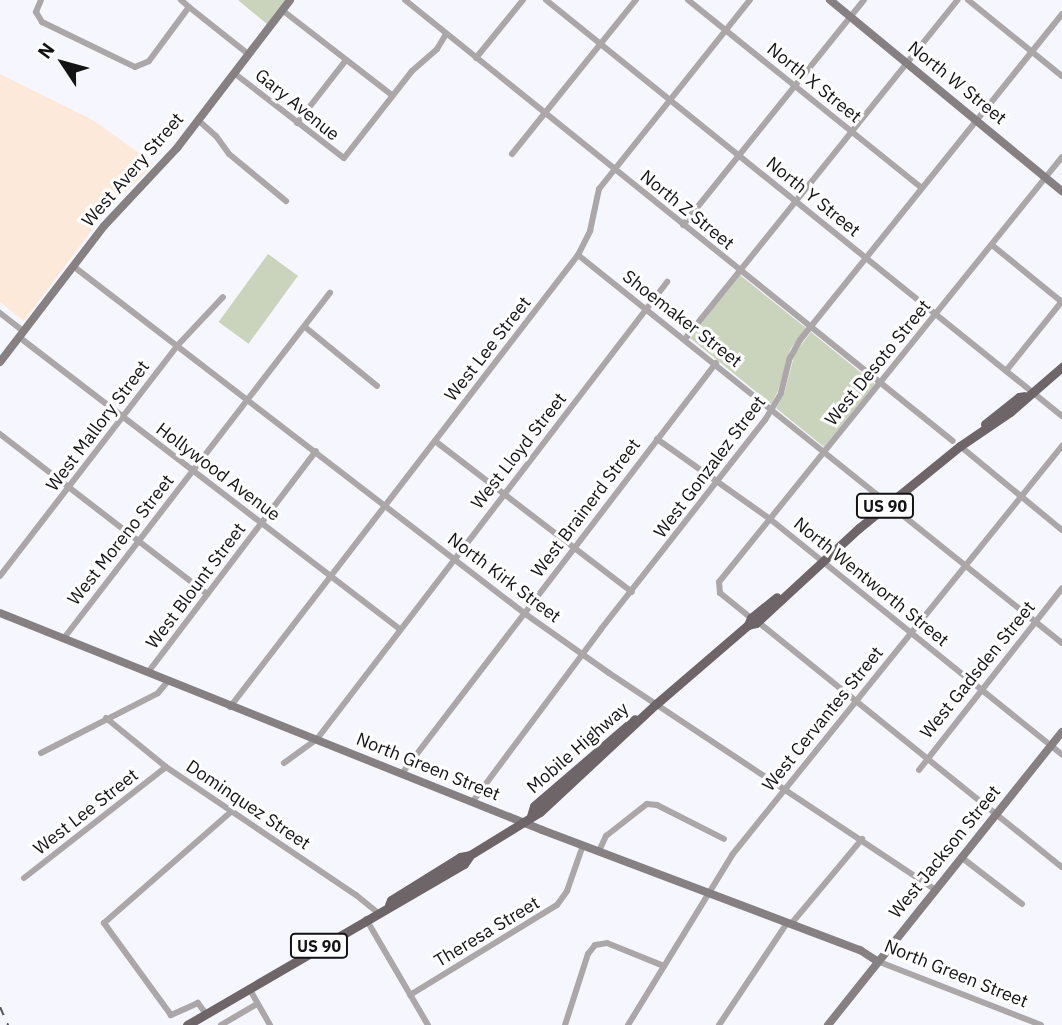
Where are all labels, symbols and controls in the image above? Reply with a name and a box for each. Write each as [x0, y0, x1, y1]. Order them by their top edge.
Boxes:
north arrow [28, 28, 98, 98]
street label: North W Street [904, 37, 1010, 129]
text: N [32, 38, 60, 63]
street label: North X Street [763, 38, 865, 128]
street label: Gary Avenue [250, 64, 344, 146]
street label: West Avery Street [78, 109, 188, 231]
street label: North Y Street [762, 153, 864, 241]
street label: North Z Street [636, 166, 738, 254]
street label: Shoemaker Street [618, 266, 746, 372]
street label: West Lee Street [440, 292, 536, 406]
street label: West Desoto Street [821, 296, 935, 430]
street label: West Mallory Street [42, 356, 154, 496]
street label: West Lloyd Street [467, 389, 571, 513]
street label: West Gonzalez Street [650, 392, 770, 542]
street label: Hollywood Avenue [152, 418, 284, 526]
street label: West Brainerd Street [527, 434, 645, 582]
street label: West Moreno Street [63, 470, 179, 610]
road number: US 90 [855, 494, 915, 519]
street label: North Wentworth Street [789, 513, 953, 651]
street label: West Blount Street [142, 519, 250, 653]
street label: North Kirk Street [443, 528, 565, 628]
street label: West Gadsden Street [916, 597, 1040, 743]
street label: West Cervantes Street [758, 642, 888, 796]
street label: Mobile Highway [523, 698, 633, 798]
street label: North Green Street [353, 728, 503, 806]
street label: Dominquez Street [182, 755, 314, 855]
street label: West Lee Street [29, 764, 143, 860]
street label: West Jackson Street [885, 781, 1005, 923]
street label: Theresa Street [431, 892, 543, 972]
road number: US 90 [289, 934, 349, 958]
street label: North Green Street [881, 935, 1031, 1013]

